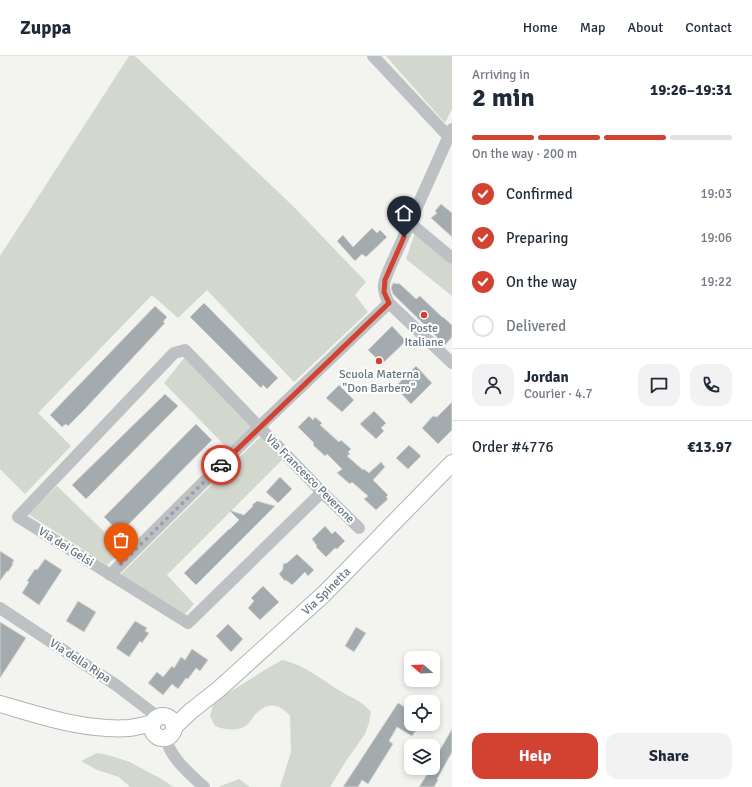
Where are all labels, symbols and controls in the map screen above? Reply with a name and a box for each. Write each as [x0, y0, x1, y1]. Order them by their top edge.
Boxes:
text: Zuppa [20, 16, 71, 40]
text: Home [523, 19, 558, 36]
text: Map [580, 19, 605, 36]
text: About [627, 19, 663, 36]
text: Contact [685, 19, 732, 36]
text: Arriving in [472, 67, 530, 83]
text: 19:26–19:31 [650, 81, 732, 99]
text: 2 min [472, 82, 535, 114]
text: On the way · 200 m [472, 146, 577, 162]
icon: check [472, 183, 494, 205]
text: Confirmed [506, 185, 573, 203]
text: 19:03 [700, 186, 732, 202]
pin [387, 196, 421, 237]
icon: home [393, 202, 415, 224]
icon: check [472, 227, 494, 249]
text: Preparing [506, 229, 569, 247]
text: 19:06 [700, 230, 732, 246]
icon: check [472, 271, 494, 293]
text: On the way [506, 273, 577, 291]
text: 19:22 [700, 274, 732, 290]
marker: Poste Italiane [419, 310, 429, 320]
text: Delivered [506, 317, 566, 335]
place label: Poste Italiane [404, 321, 444, 350]
marker: Scuola Materna "Don Barbero" [374, 356, 384, 366]
button: person [472, 364, 514, 406]
button: chat [638, 364, 680, 406]
button: phone [690, 364, 732, 406]
place label: Scuola Materna "Don Barbero" [339, 367, 419, 396]
text: Jordan [524, 368, 569, 386]
text: Courier · 4.7 [524, 386, 593, 402]
street label: Via Francesco Peverone [262, 431, 358, 527]
text: Order #4776 [472, 438, 554, 456]
text: €13.97 [687, 438, 732, 456]
courier [201, 445, 241, 485]
icon: car [210, 454, 232, 476]
pin [104, 523, 138, 564]
street label: Via dei Gelsi [35, 524, 97, 570]
icon: bag [110, 529, 132, 551]
street label: Via Spinetta [298, 564, 354, 618]
street label: Via della Ripa [47, 636, 113, 686]
north arrow [404, 651, 440, 687]
map controls [404, 651, 440, 775]
button: locate [404, 695, 440, 731]
button: Help [472, 733, 598, 779]
button: Share [606, 733, 732, 779]
button: layers [404, 739, 440, 775]

